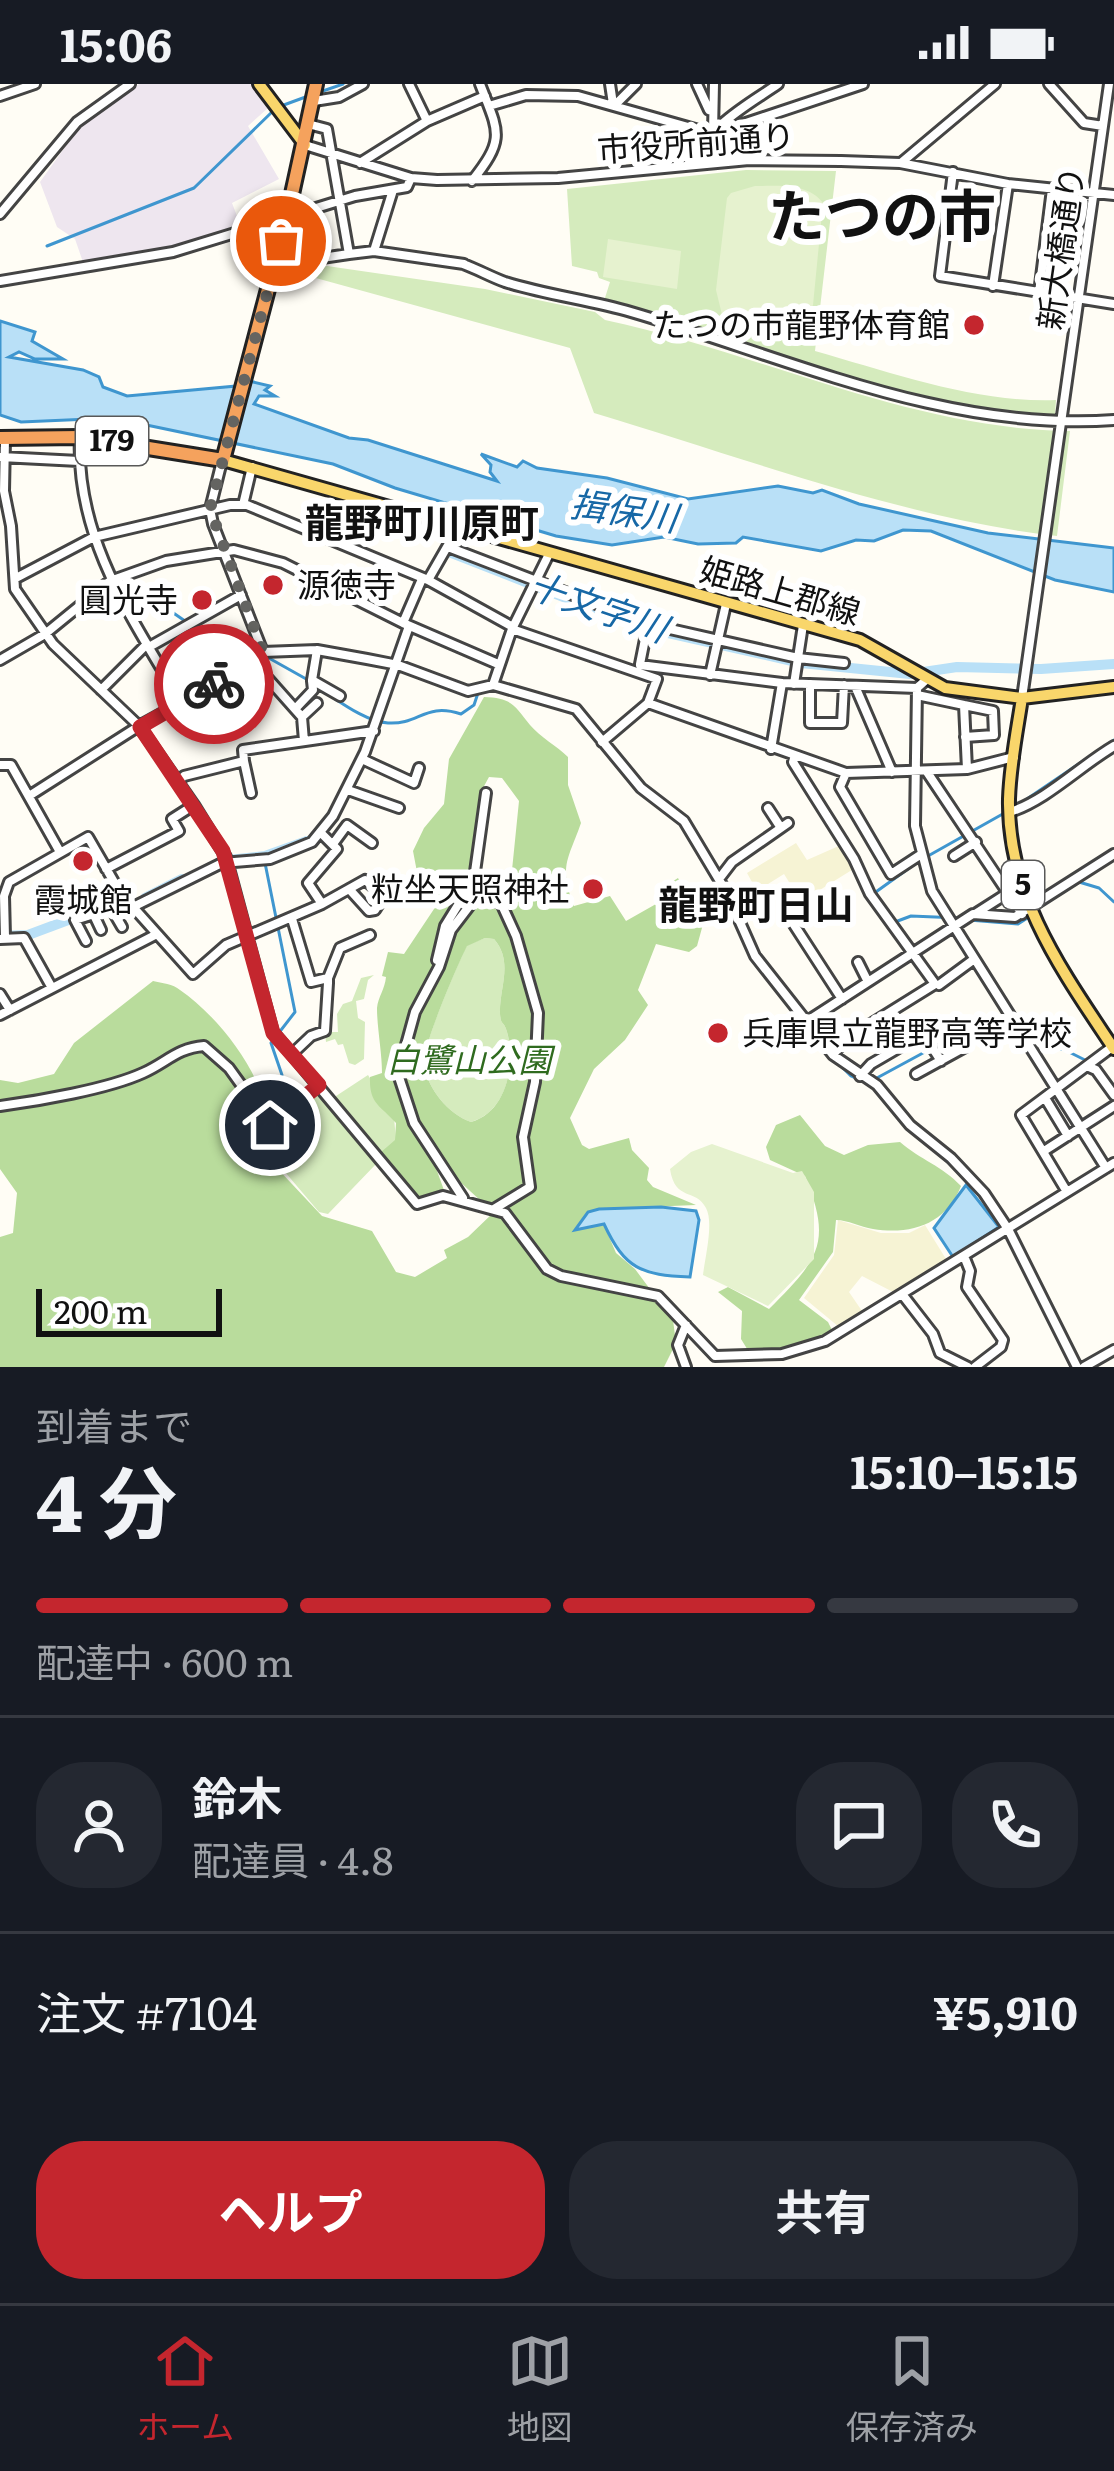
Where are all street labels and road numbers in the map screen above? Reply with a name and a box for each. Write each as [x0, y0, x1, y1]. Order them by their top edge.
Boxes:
street label: 市役所前通り [595, 109, 796, 172]
street label: 新大橋通り [1023, 163, 1094, 333]
road number: 179 [76, 417, 148, 465]
street label: 姫路上郡線 [695, 542, 867, 635]
road number: 5 [1002, 861, 1044, 909]

